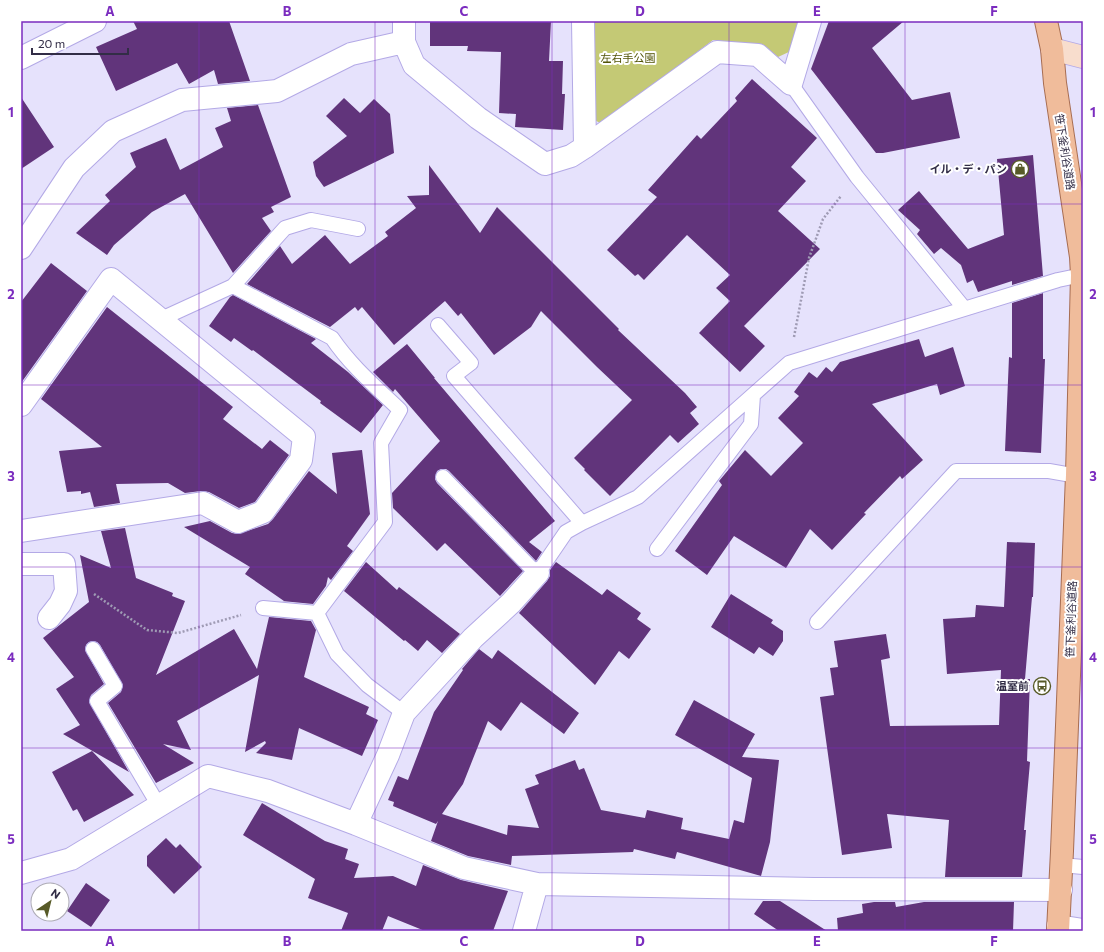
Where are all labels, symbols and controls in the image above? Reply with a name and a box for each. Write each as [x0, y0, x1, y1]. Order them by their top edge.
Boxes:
text: A [105, 3, 115, 19]
text: B [283, 3, 292, 19]
text: C [460, 3, 469, 19]
text: D [635, 3, 645, 19]
text: E [813, 3, 821, 19]
text: F [990, 3, 998, 19]
scale bar [32, 30, 128, 56]
text: 20 m [38, 36, 65, 50]
park label: 左右手公園 [601, 51, 656, 64]
text: 1 [8, 104, 14, 120]
text: 1 [1090, 104, 1096, 120]
street label: 笹下釜利谷道路 [1053, 113, 1078, 191]
shop icon: イル・デ・パン [1010, 159, 1030, 179]
place label: イル・デ・パン [929, 162, 1007, 175]
text: 2 [7, 286, 15, 302]
text: 2 [1089, 286, 1097, 302]
text: 3 [7, 468, 15, 484]
text: 3 [1089, 468, 1097, 484]
street label: 笹下釜利谷道路 [1063, 580, 1078, 658]
text: 4 [7, 649, 15, 665]
text: 4 [1089, 649, 1097, 665]
bus stop icon: 温室前 [1032, 676, 1052, 696]
place label: 温室前 [996, 679, 1029, 692]
text: 5 [7, 831, 15, 847]
text: 5 [1089, 831, 1097, 847]
north arrow [30, 882, 70, 922]
text: N [49, 886, 63, 901]
text: A [105, 933, 115, 949]
text: B [283, 933, 292, 949]
text: C [460, 933, 469, 949]
text: D [635, 933, 645, 949]
text: E [813, 933, 821, 949]
text: F [990, 933, 998, 949]

